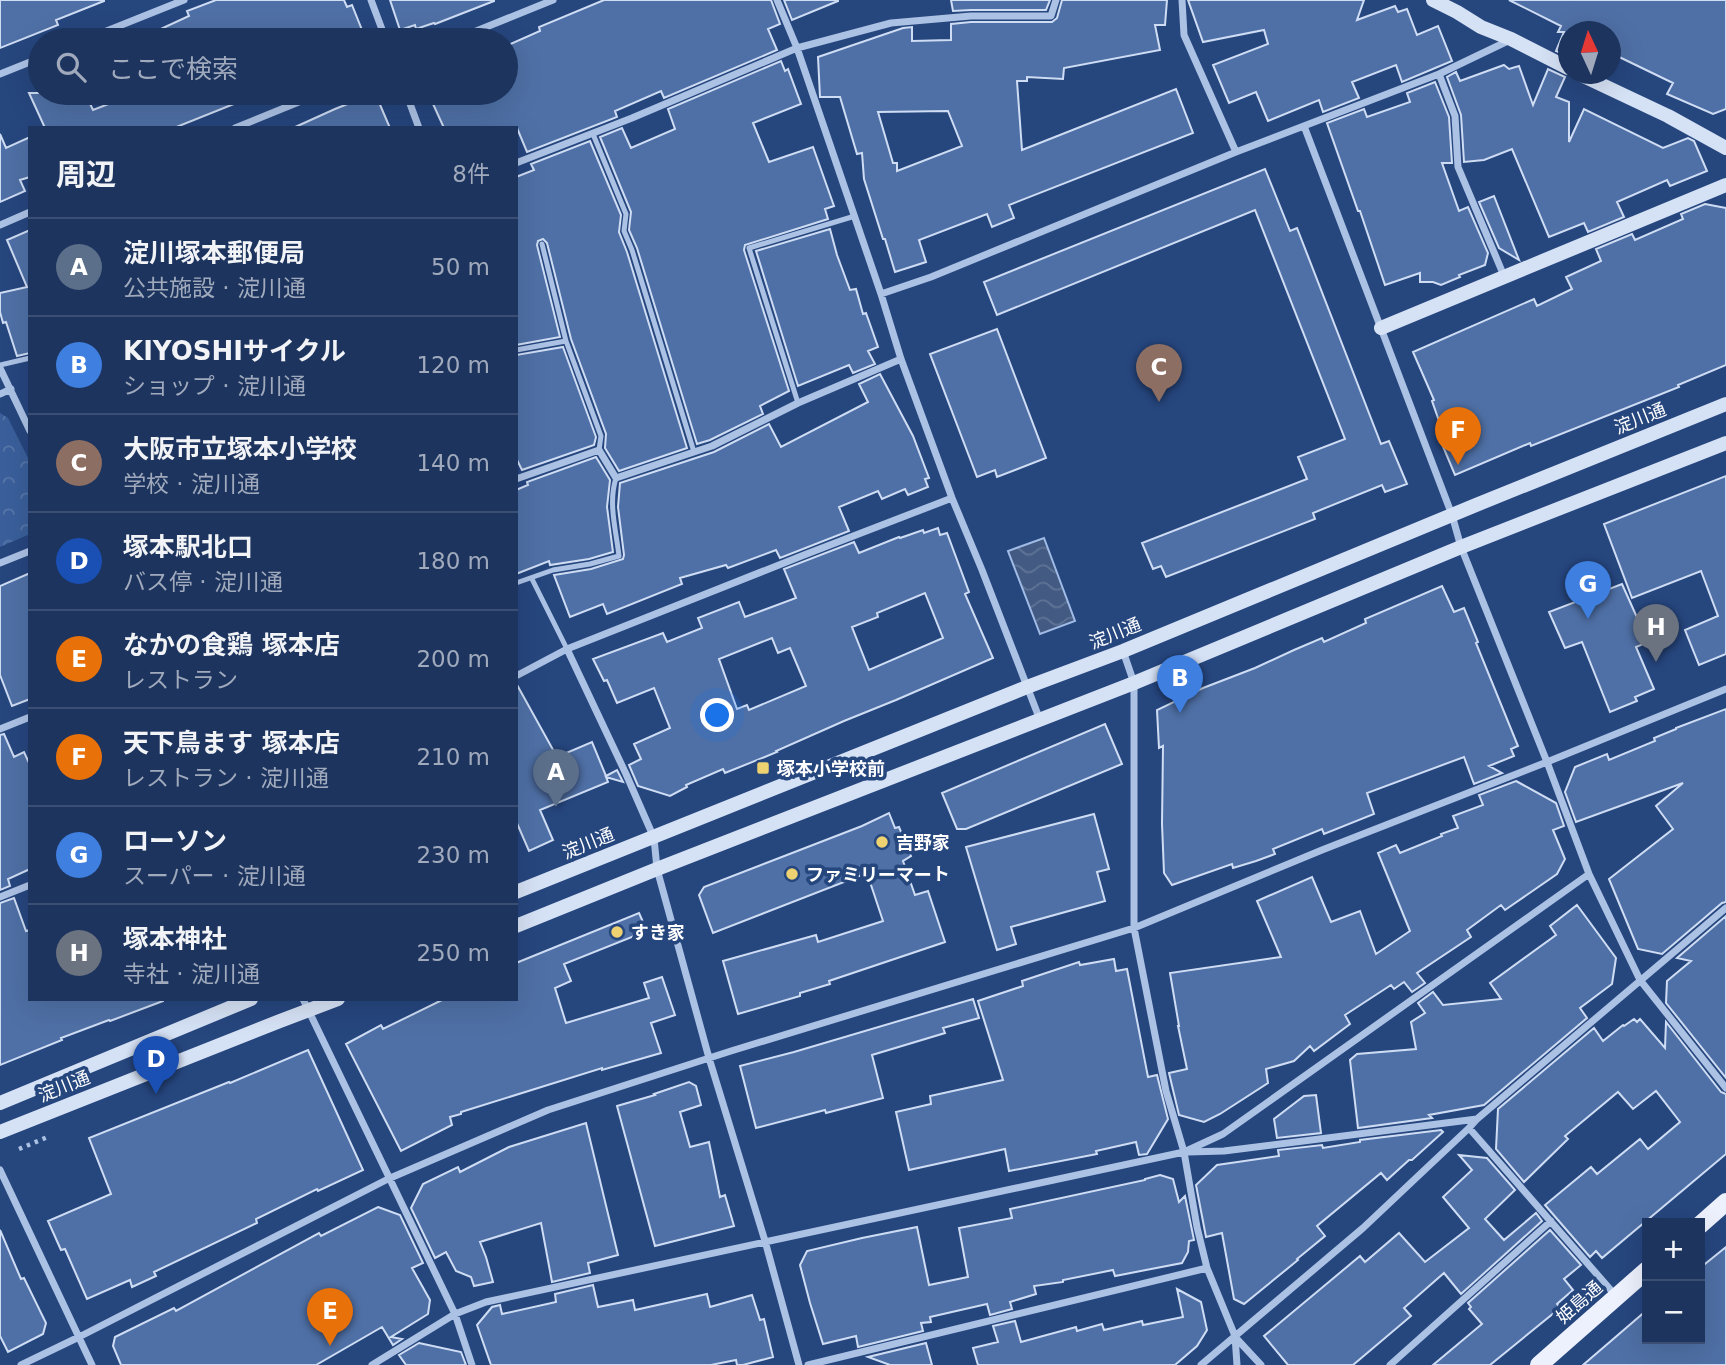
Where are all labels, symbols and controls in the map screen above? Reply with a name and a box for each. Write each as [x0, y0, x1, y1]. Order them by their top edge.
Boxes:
north arrow [1558, 21, 1621, 84]
search box [28, 28, 518, 105]
icon: search [52, 48, 90, 86]
text: ここで検索 [108, 54, 238, 84]
text: 周辺 [56, 157, 116, 192]
text: 8件 [452, 161, 490, 187]
text: 淀川塚本郵便局 [123, 238, 305, 268]
text: A [70, 254, 88, 280]
text: 50 m [431, 254, 490, 280]
text: 公共施設 · 淀川通 [123, 275, 306, 301]
text: KIYOSHIサイクル [123, 336, 346, 366]
pin: C [1136, 344, 1182, 402]
text: B [70, 352, 88, 378]
text: 120 m [416, 352, 490, 378]
text: ショップ · 淀川通 [123, 373, 306, 399]
street label: 淀川通 [1611, 398, 1669, 438]
pin: F [1435, 407, 1481, 465]
text: 大阪市立塚本小学校 [123, 434, 357, 464]
text: C [71, 450, 87, 476]
text: 140 m [416, 450, 490, 476]
text: 学校 · 淀川通 [123, 471, 260, 497]
text: 塚本駅北口 [123, 532, 253, 562]
text: D [69, 548, 89, 574]
text: 180 m [416, 548, 490, 574]
pin: G [1565, 561, 1611, 619]
text: バス停 · 淀川通 [123, 569, 283, 595]
pin: H [1633, 604, 1679, 662]
street label: 淀川通 [1086, 613, 1144, 653]
text: なかの食鶏 塚本店 [123, 630, 340, 660]
text: E [71, 646, 87, 672]
text: 200 m [416, 646, 490, 672]
pin: B [1157, 655, 1203, 713]
text: レストラン [123, 667, 238, 693]
your location [700, 698, 734, 732]
text: 天下鳥ます 塚本店 [123, 728, 340, 758]
text: F [71, 744, 87, 770]
text: 210 m [416, 744, 490, 770]
pin: A [533, 749, 579, 807]
place label: 塚本小学校前 [777, 758, 885, 779]
marker: 塚本小学校前 [755, 760, 771, 776]
text: レストラン · 淀川通 [123, 765, 329, 791]
street label: 淀川通 [559, 823, 617, 863]
text: ローソン [123, 826, 227, 856]
place label: 吉野家 [896, 832, 950, 853]
marker: 吉野家 [874, 834, 890, 850]
text: G [70, 842, 88, 868]
text: 230 m [416, 842, 490, 868]
text: スーパー · 淀川通 [123, 863, 306, 889]
place label: ファミリーマート [806, 864, 950, 885]
marker: ファミリーマート [784, 866, 800, 882]
place label: すき家 [631, 922, 685, 943]
text: 塚本神社 [123, 924, 227, 954]
marker: すき家 [609, 924, 625, 940]
text: H [69, 940, 89, 966]
text: 250 m [416, 940, 490, 966]
text: 寺社 · 淀川通 [123, 961, 260, 987]
pin: D [133, 1036, 179, 1094]
street label: 淀川通 [35, 1066, 93, 1106]
map controls [1642, 1218, 1705, 1344]
button: + [1642, 1218, 1705, 1281]
street label: 姫島通 [1552, 1276, 1606, 1328]
button: − [1642, 1281, 1705, 1344]
pin: E [307, 1288, 353, 1346]

